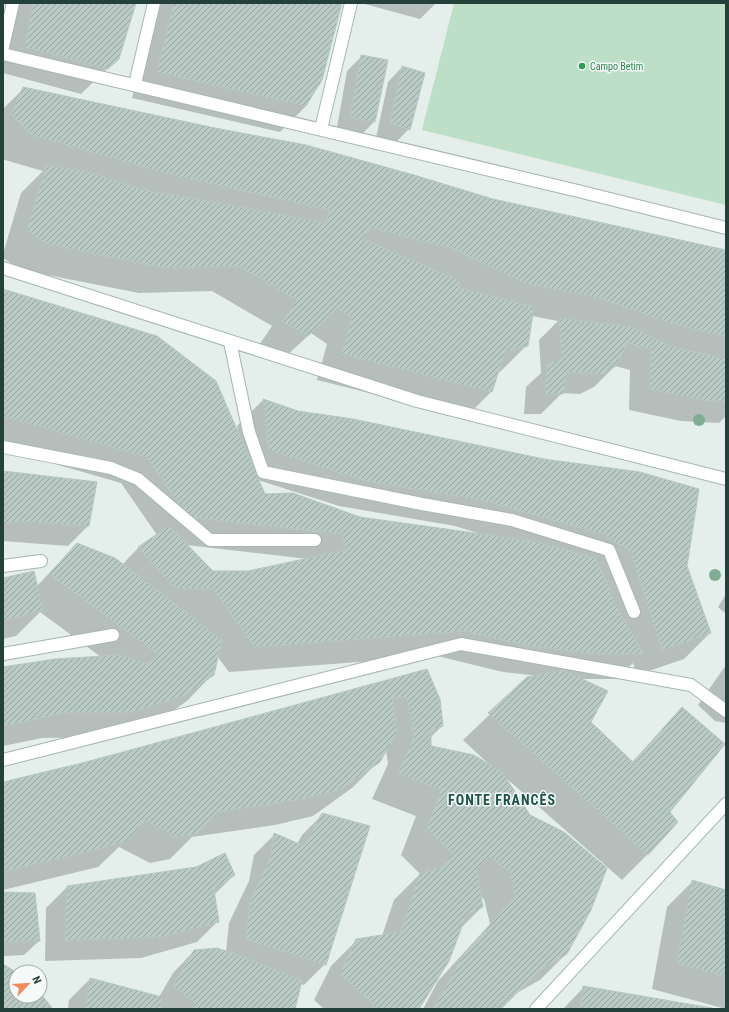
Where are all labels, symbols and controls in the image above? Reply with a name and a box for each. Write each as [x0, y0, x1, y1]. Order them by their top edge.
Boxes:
marker: Campo Betim [577, 61, 587, 71]
place label: Campo Betim [590, 61, 643, 72]
district label: FONTE FRANCÊS [448, 791, 556, 808]
north arrow [8, 964, 48, 1004]
text: N [29, 974, 44, 986]

